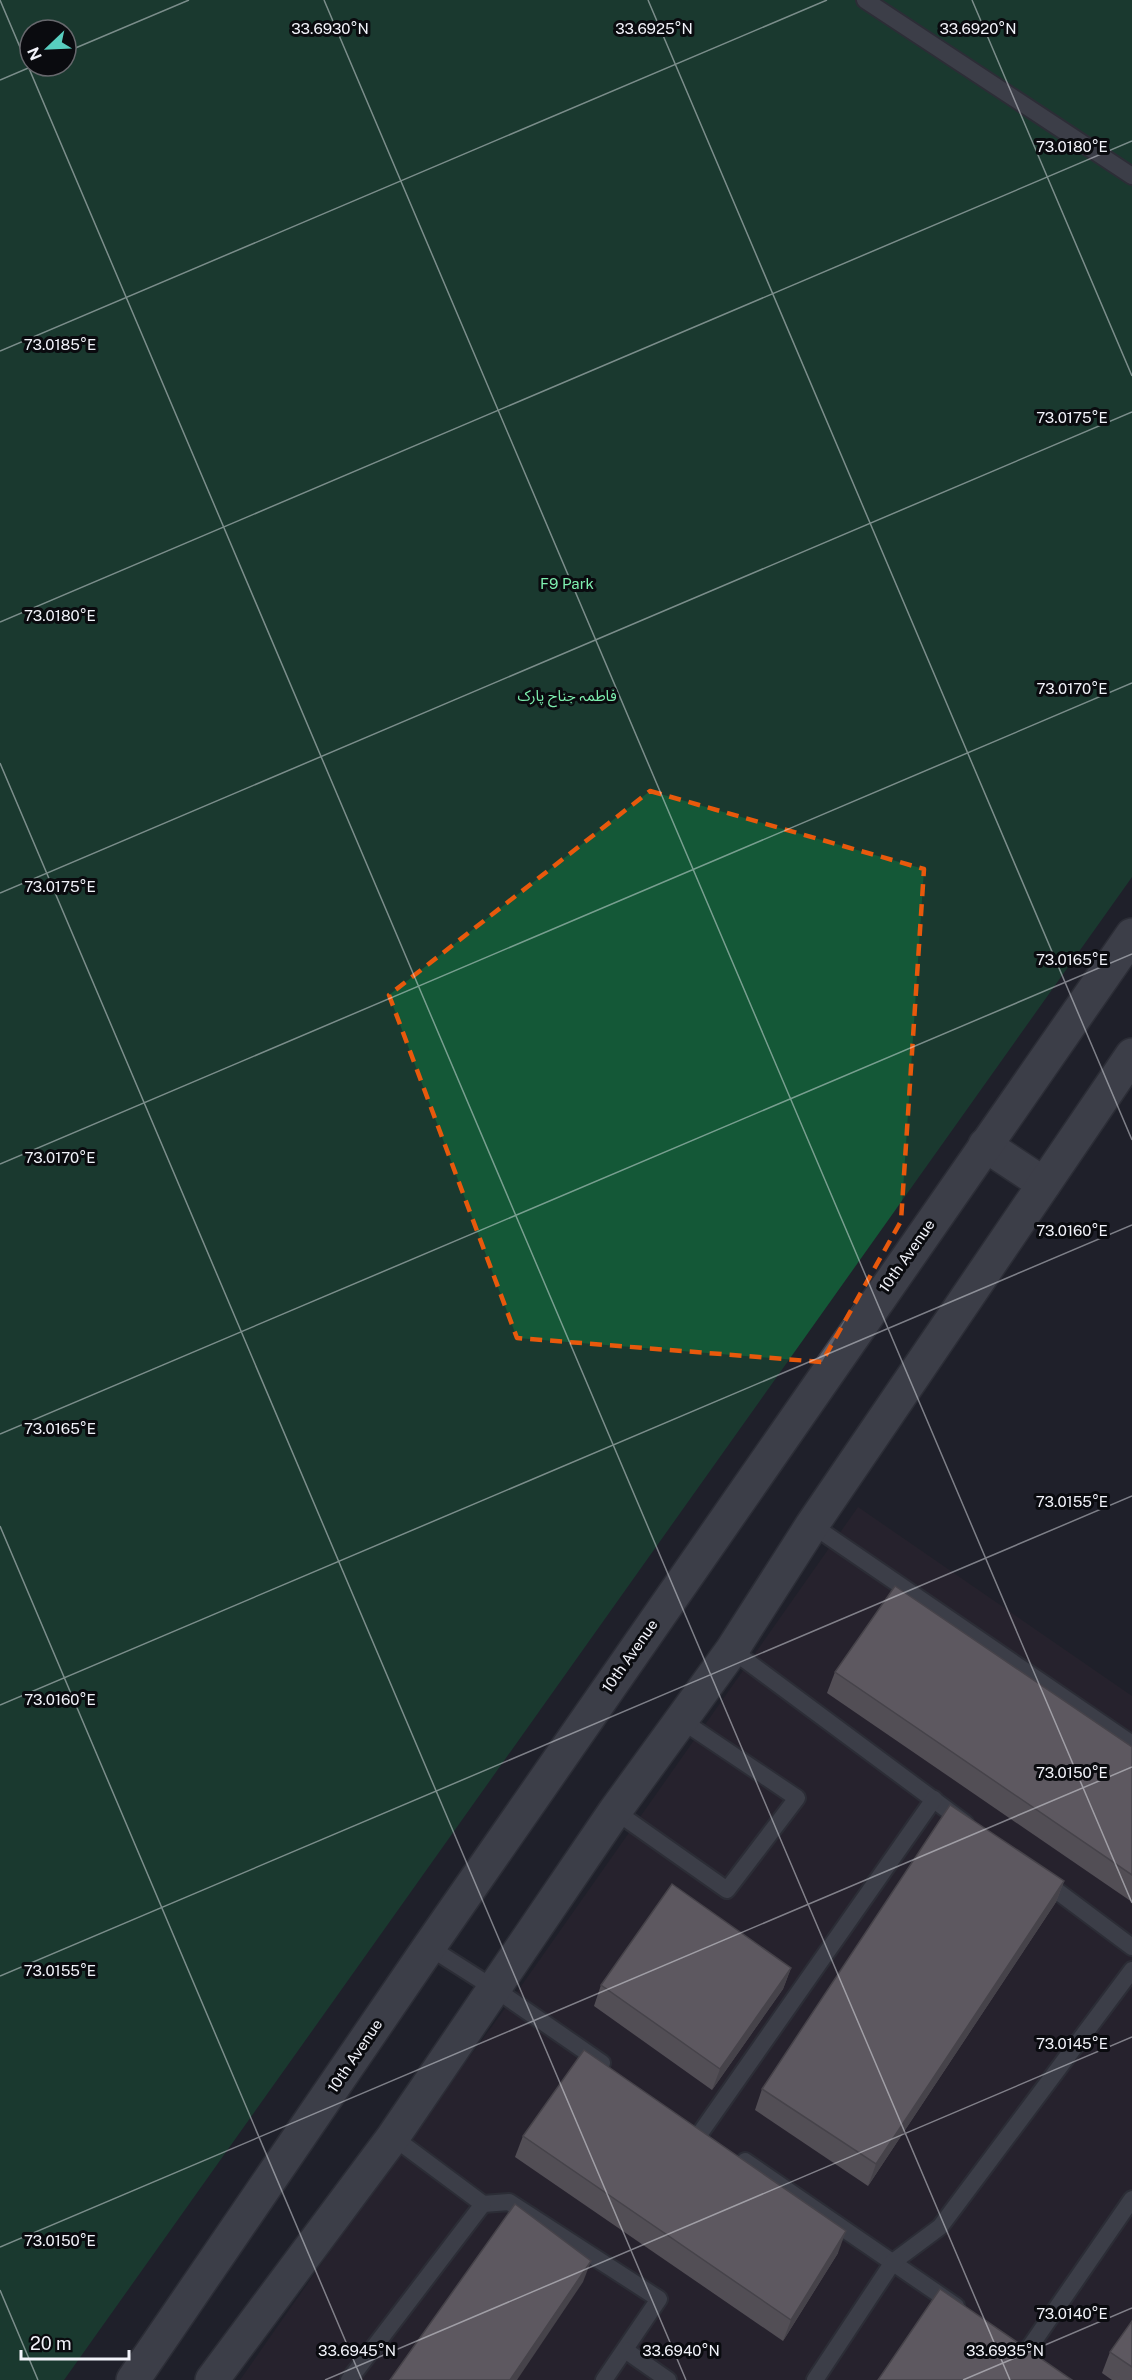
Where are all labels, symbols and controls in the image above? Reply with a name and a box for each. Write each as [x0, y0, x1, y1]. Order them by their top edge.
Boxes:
north arrow [18, 18, 78, 78]
text: 33.6930°N [291, 20, 369, 37]
text: 33.6925°N [615, 20, 693, 37]
text: 33.6920°N [939, 20, 1017, 37]
text: N [23, 44, 46, 63]
text: 73.0180°E [1036, 138, 1108, 155]
text: 73.0185°E [24, 336, 96, 353]
text: 73.0175°E [1036, 409, 1108, 426]
park label: F9 Park [540, 575, 594, 592]
text: 73.0180°E [24, 607, 96, 624]
text: 73.0170°E [1037, 680, 1107, 697]
park label: فاطمہ جناح پارک [517, 687, 617, 708]
text: 73.0175°E [24, 878, 96, 895]
text: 73.0165°E [1036, 951, 1108, 968]
text: 73.0170°E [25, 1149, 95, 1166]
street label: 10th Avenue [875, 1216, 938, 1295]
text: 73.0160°E [1036, 1222, 1108, 1239]
text: 73.0165°E [24, 1420, 96, 1437]
text: 73.0155°E [1036, 1493, 1108, 1510]
street label: 10th Avenue [598, 1616, 661, 1695]
text: 73.0160°E [24, 1691, 96, 1708]
text: 73.0150°E [1036, 1764, 1108, 1781]
text: 73.0155°E [24, 1962, 96, 1979]
street label: 10th Avenue [324, 2016, 385, 2096]
text: 73.0145°E [1036, 2035, 1108, 2052]
text: 73.0150°E [24, 2232, 96, 2249]
text: 73.0140°E [1036, 2305, 1108, 2322]
scale bar [21, 2323, 129, 2361]
text: 20 m [30, 2333, 72, 2354]
text: 33.6945°N [318, 2342, 396, 2359]
text: 33.6940°N [642, 2342, 720, 2359]
text: 33.6935°N [966, 2342, 1044, 2359]

